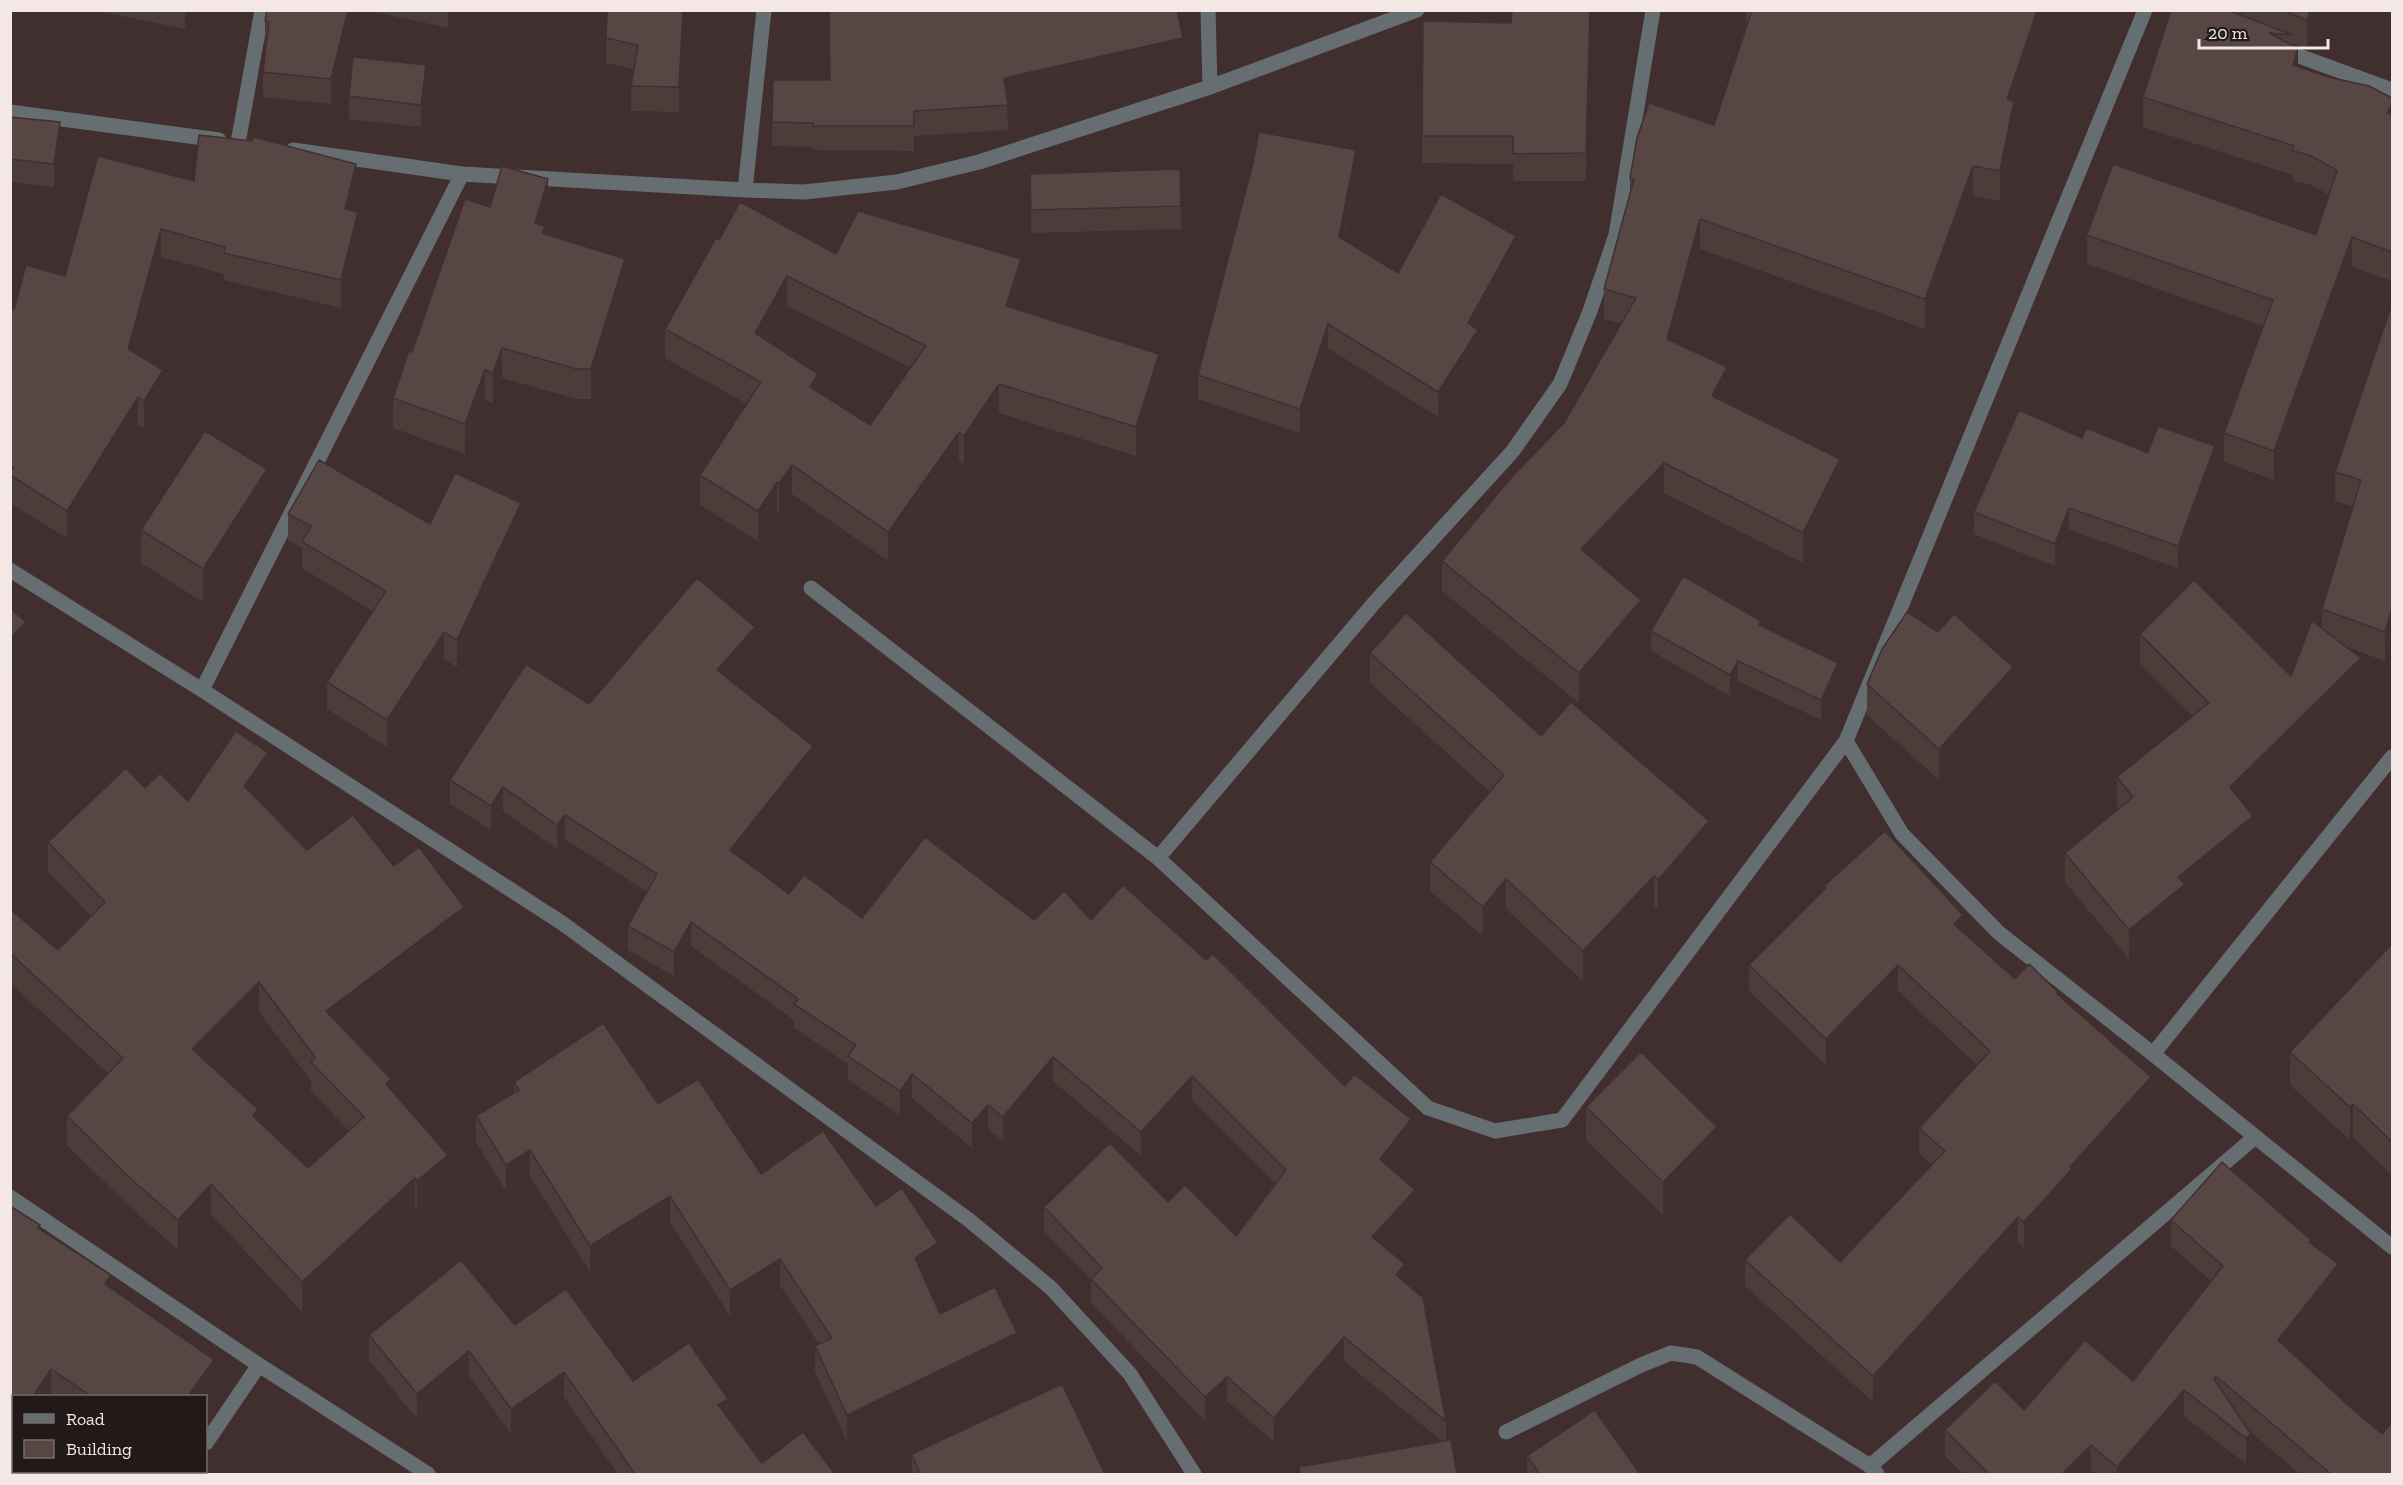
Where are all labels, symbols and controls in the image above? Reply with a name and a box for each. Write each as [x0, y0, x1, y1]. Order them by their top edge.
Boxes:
scale bar [2199, 12, 2328, 50]
text: 20 m [2208, 22, 2248, 44]
legend [12, 1395, 207, 1473]
text: Road [66, 1408, 105, 1430]
text: Building [66, 1438, 132, 1460]

